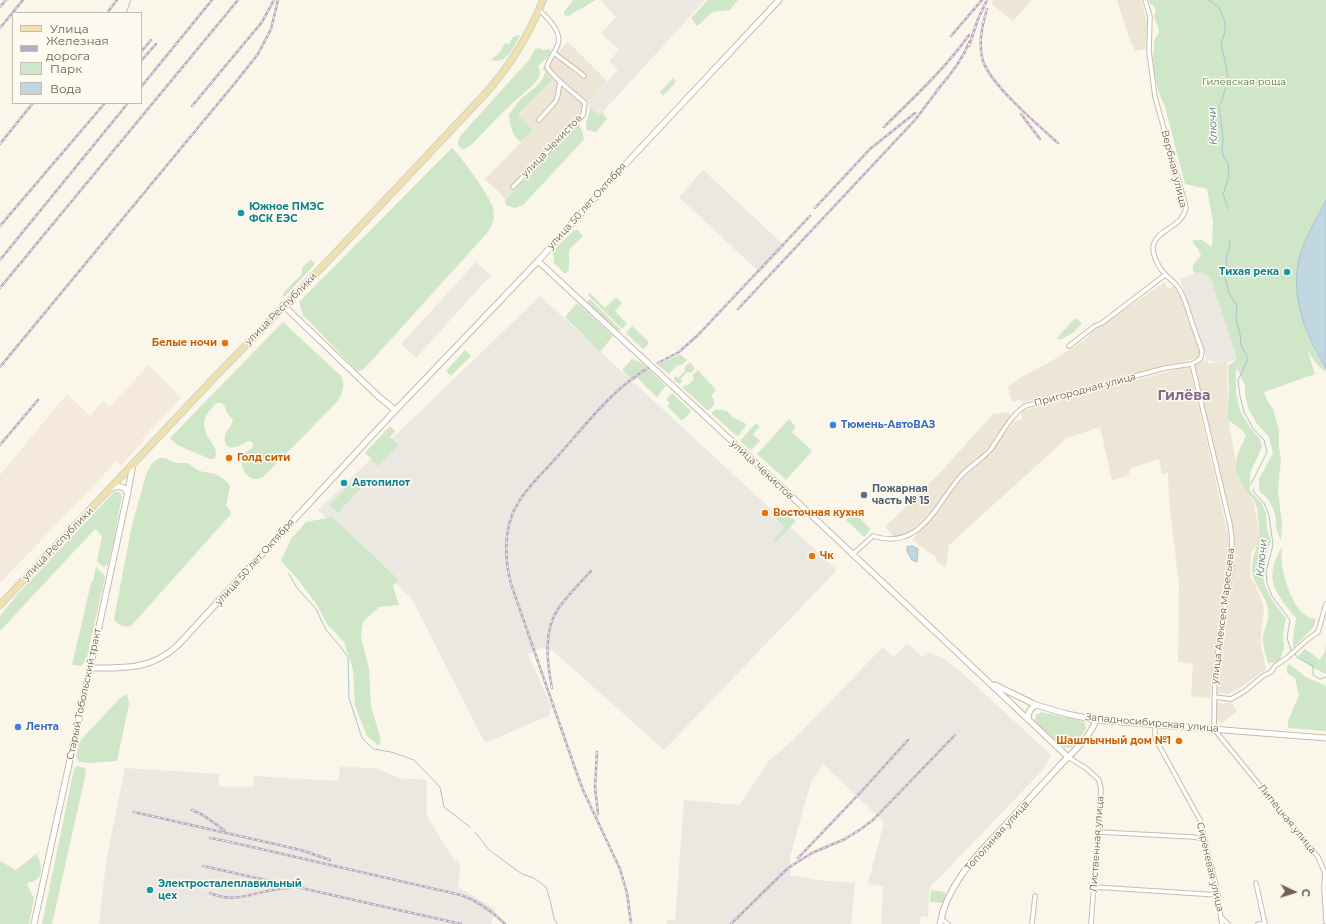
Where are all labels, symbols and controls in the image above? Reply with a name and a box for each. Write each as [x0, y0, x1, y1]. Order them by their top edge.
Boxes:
legend [12, 12, 142, 104]
text: Улица [50, 21, 89, 36]
text: Железная дорога [46, 33, 109, 63]
text: Парк [50, 61, 82, 76]
park label: Гилёвская роща [1202, 76, 1286, 88]
text: Вода [50, 81, 81, 96]
water label: Ключи [1206, 107, 1220, 145]
street label: улица Чекистов [519, 112, 585, 180]
street label: Вербная улица [1159, 129, 1189, 209]
street label: улица 50 лет Октября [545, 160, 629, 252]
place label: Южное ПМЭС ФСК ЕЭС [249, 201, 324, 224]
marker: Южное ПМЭС ФСК ЕЭС [236, 208, 246, 218]
place label: Тихая река [1219, 266, 1279, 278]
marker: Тихая река [1282, 267, 1292, 277]
street label: улица Республики [242, 270, 320, 348]
place label: Белые ночи [152, 337, 217, 349]
marker: Белые ночи [220, 338, 230, 348]
street label: Пригородная улица [1033, 371, 1137, 409]
district label: Гилёва [1158, 388, 1210, 404]
place label: Тюмень-АвтоВАЗ [841, 419, 935, 431]
marker: Тюмень-АвтоВАЗ [828, 420, 838, 430]
street label: улица Чекистов [728, 438, 796, 502]
place label: Голд сити [237, 452, 290, 464]
marker: Голд сити [224, 453, 234, 463]
place label: Автопилот [352, 477, 410, 489]
marker: Автопилот [339, 478, 349, 488]
place label: Пожарная часть № 15 [872, 483, 929, 506]
marker: Пожарная часть № 15 [859, 490, 869, 500]
street label: улица Республики [20, 505, 96, 583]
place label: Восточная кухня [773, 507, 864, 519]
marker: Восточная кухня [760, 508, 770, 518]
street label: улица 50 лет Октября [213, 516, 297, 608]
water label: Ключи [1254, 538, 1270, 578]
street label: улица Алексея Маресьева [1209, 547, 1237, 685]
place label: Чк [820, 550, 834, 562]
marker: Чк [807, 551, 817, 561]
street label: Старый Тобольский тракт [64, 627, 104, 761]
street label: Западносибирская улица [1085, 711, 1219, 735]
place label: Лента [26, 721, 59, 733]
marker: Лента [13, 722, 23, 732]
place label: Шашлычный дом №1 [1056, 735, 1171, 747]
marker: Шашлычный дом №1 [1174, 736, 1184, 746]
street label: Липецкая улица [1255, 782, 1319, 856]
street label: Лиственная улица [1088, 795, 1106, 893]
street label: Тополиная улица [962, 798, 1032, 874]
street label: Сиреневая улица [1194, 821, 1226, 913]
north arrow [1274, 872, 1314, 912]
place label: Электросталеплавильный цех [158, 878, 302, 902]
marker: Электросталеплавильный цех [145, 885, 155, 895]
text: С [1299, 888, 1313, 897]

